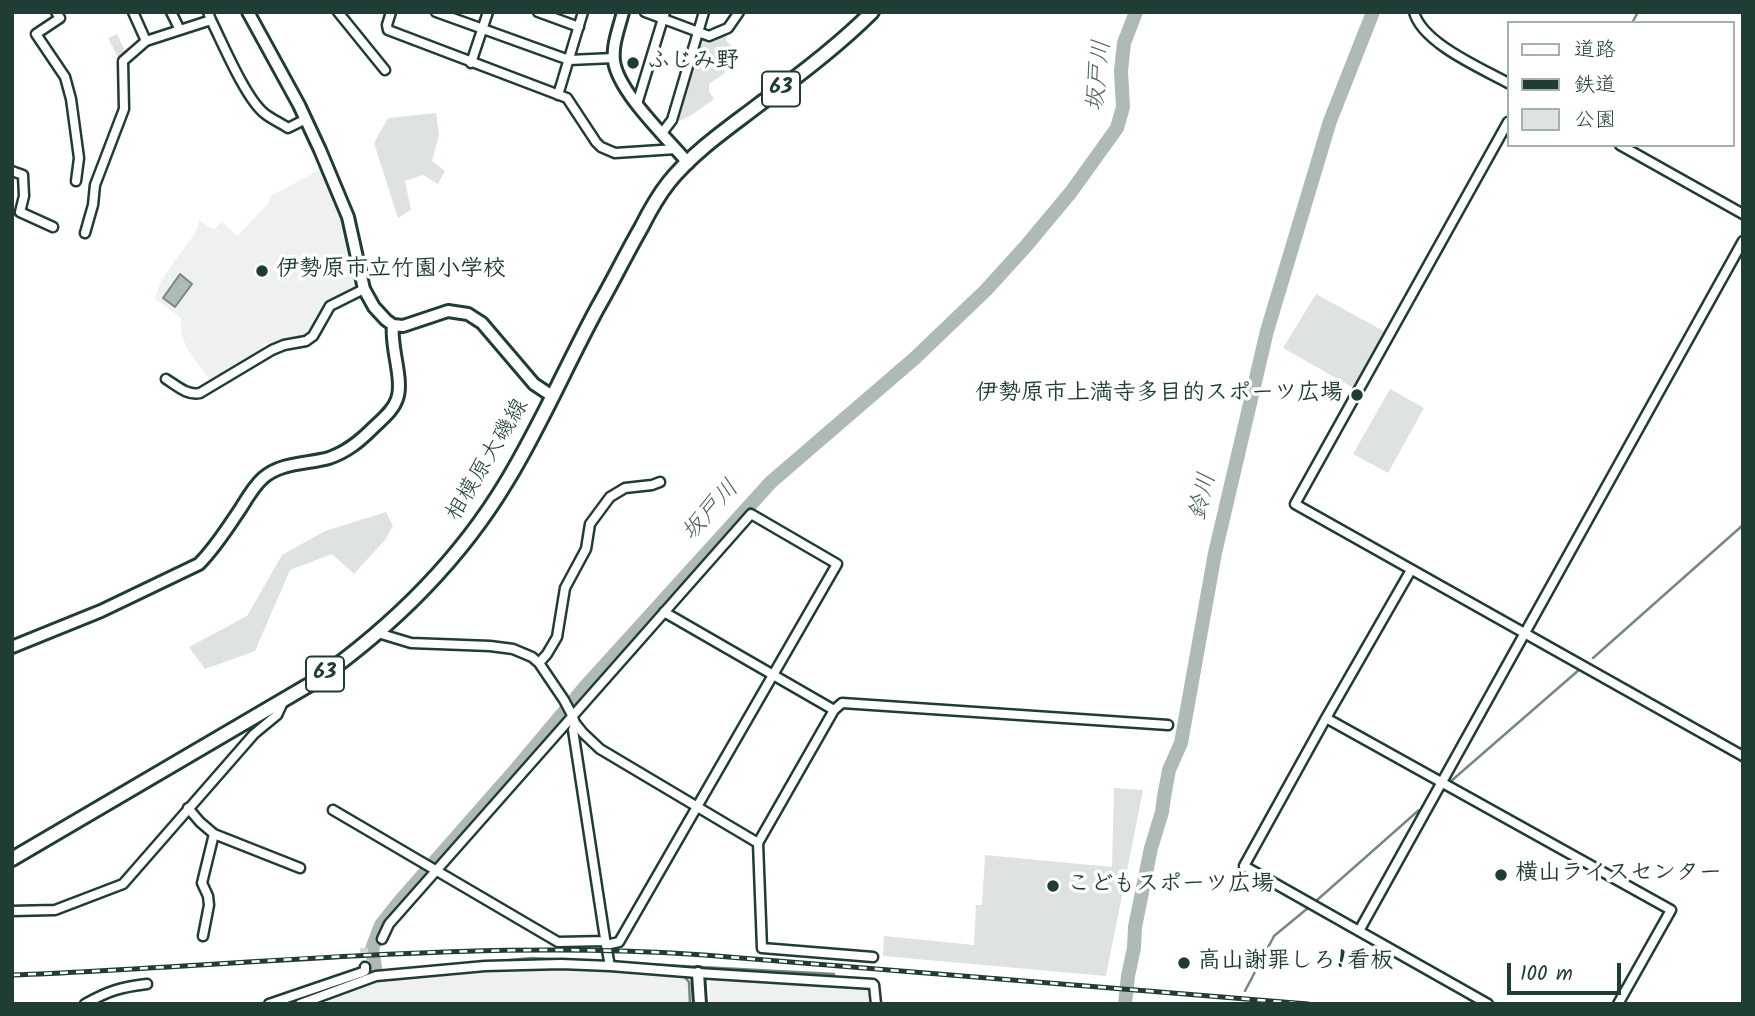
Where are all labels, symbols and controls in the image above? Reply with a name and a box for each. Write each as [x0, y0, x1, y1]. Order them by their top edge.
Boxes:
legend [1506, 21, 1734, 147]
text: 道路 [1574, 34, 1616, 67]
water label: 坂戸川 [1083, 39, 1119, 113]
place label: ふじみ野 [647, 49, 739, 77]
marker: ふじみ野 [625, 55, 641, 71]
text: 鉄道 [1574, 69, 1616, 102]
road number: 63 [762, 72, 800, 106]
text: 公園 [1574, 104, 1616, 137]
place label: 伊勢原市立竹園小学校 [276, 257, 506, 285]
marker: 伊勢原市立竹園小学校 [254, 263, 270, 279]
place label: 伊勢原市上満寺多目的スポーツ広場 [975, 381, 1343, 409]
marker: 伊勢原市上満寺多目的スポーツ広場 [1349, 387, 1365, 403]
street label: 相模原大磯線 [442, 395, 536, 527]
water label: 鈴川 [1186, 470, 1224, 524]
water label: 坂戸川 [677, 476, 747, 548]
road number: 63 [306, 656, 344, 692]
place label: 横山ライスセンター [1515, 861, 1722, 889]
marker: 横山ライスセンター [1493, 867, 1509, 883]
place label: こどもスポーツ広場 [1067, 872, 1274, 900]
marker: こどもスポーツ広場 [1045, 878, 1061, 894]
place label: 高山謝罪しろ!看板 [1198, 949, 1393, 977]
scale bar [1510, 950, 1624, 994]
marker: 高山謝罪しろ!看板 [1176, 955, 1192, 971]
text: 100 m [1520, 958, 1573, 991]

